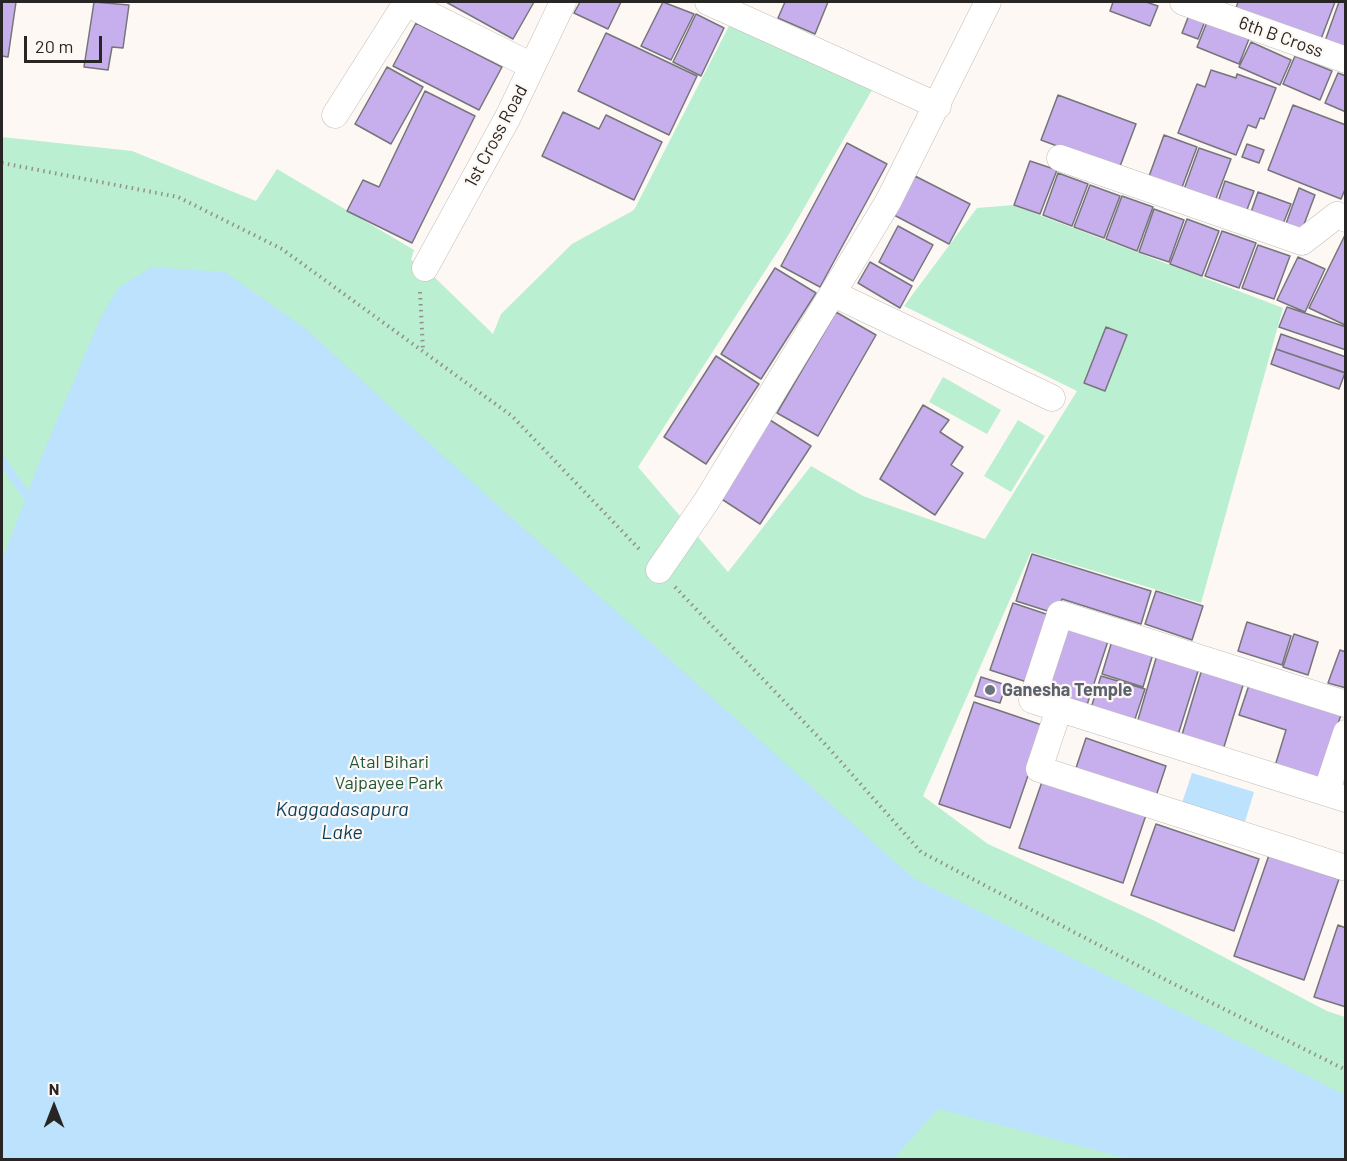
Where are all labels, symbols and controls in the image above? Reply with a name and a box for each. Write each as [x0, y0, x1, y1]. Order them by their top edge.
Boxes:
street label: 6th B Cross [1236, 12, 1326, 62]
scale bar [27, 24, 105, 62]
text: 20 m [35, 35, 73, 57]
street label: 1st Cross Road [460, 81, 532, 191]
place label: Ganesha Temple [1002, 679, 1132, 701]
marker: Ganesha Temple [983, 683, 997, 697]
park label: Atal Bihari Vajpayee Park [335, 751, 443, 794]
water label: Kaggadasapura Lake [275, 797, 409, 844]
north arrow [24, 1077, 84, 1137]
text: N [49, 1079, 59, 1098]

